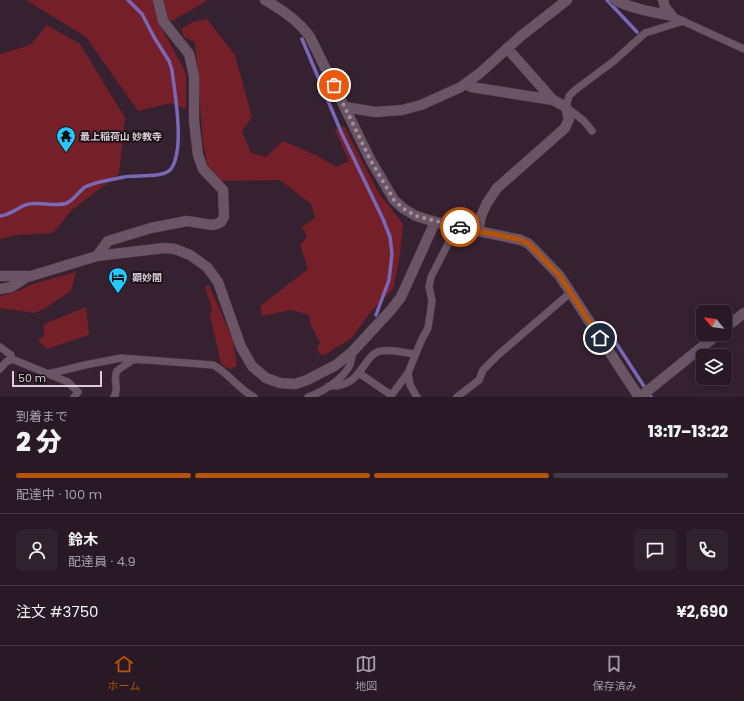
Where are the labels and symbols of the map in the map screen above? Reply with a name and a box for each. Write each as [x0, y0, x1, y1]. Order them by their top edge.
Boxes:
pin [317, 68, 351, 102]
temple icon: 最上稲荷山 妙教寺 [55, 125, 77, 153]
place label: 最上稲荷山 妙教寺 [80, 129, 162, 144]
courier [440, 207, 480, 247]
hotel icon: 顕妙閣 [107, 266, 129, 294]
place label: 顕妙閣 [132, 270, 162, 285]
north arrow [696, 305, 732, 341]
pin [583, 321, 617, 355]
scale bar [12, 369, 102, 388]

